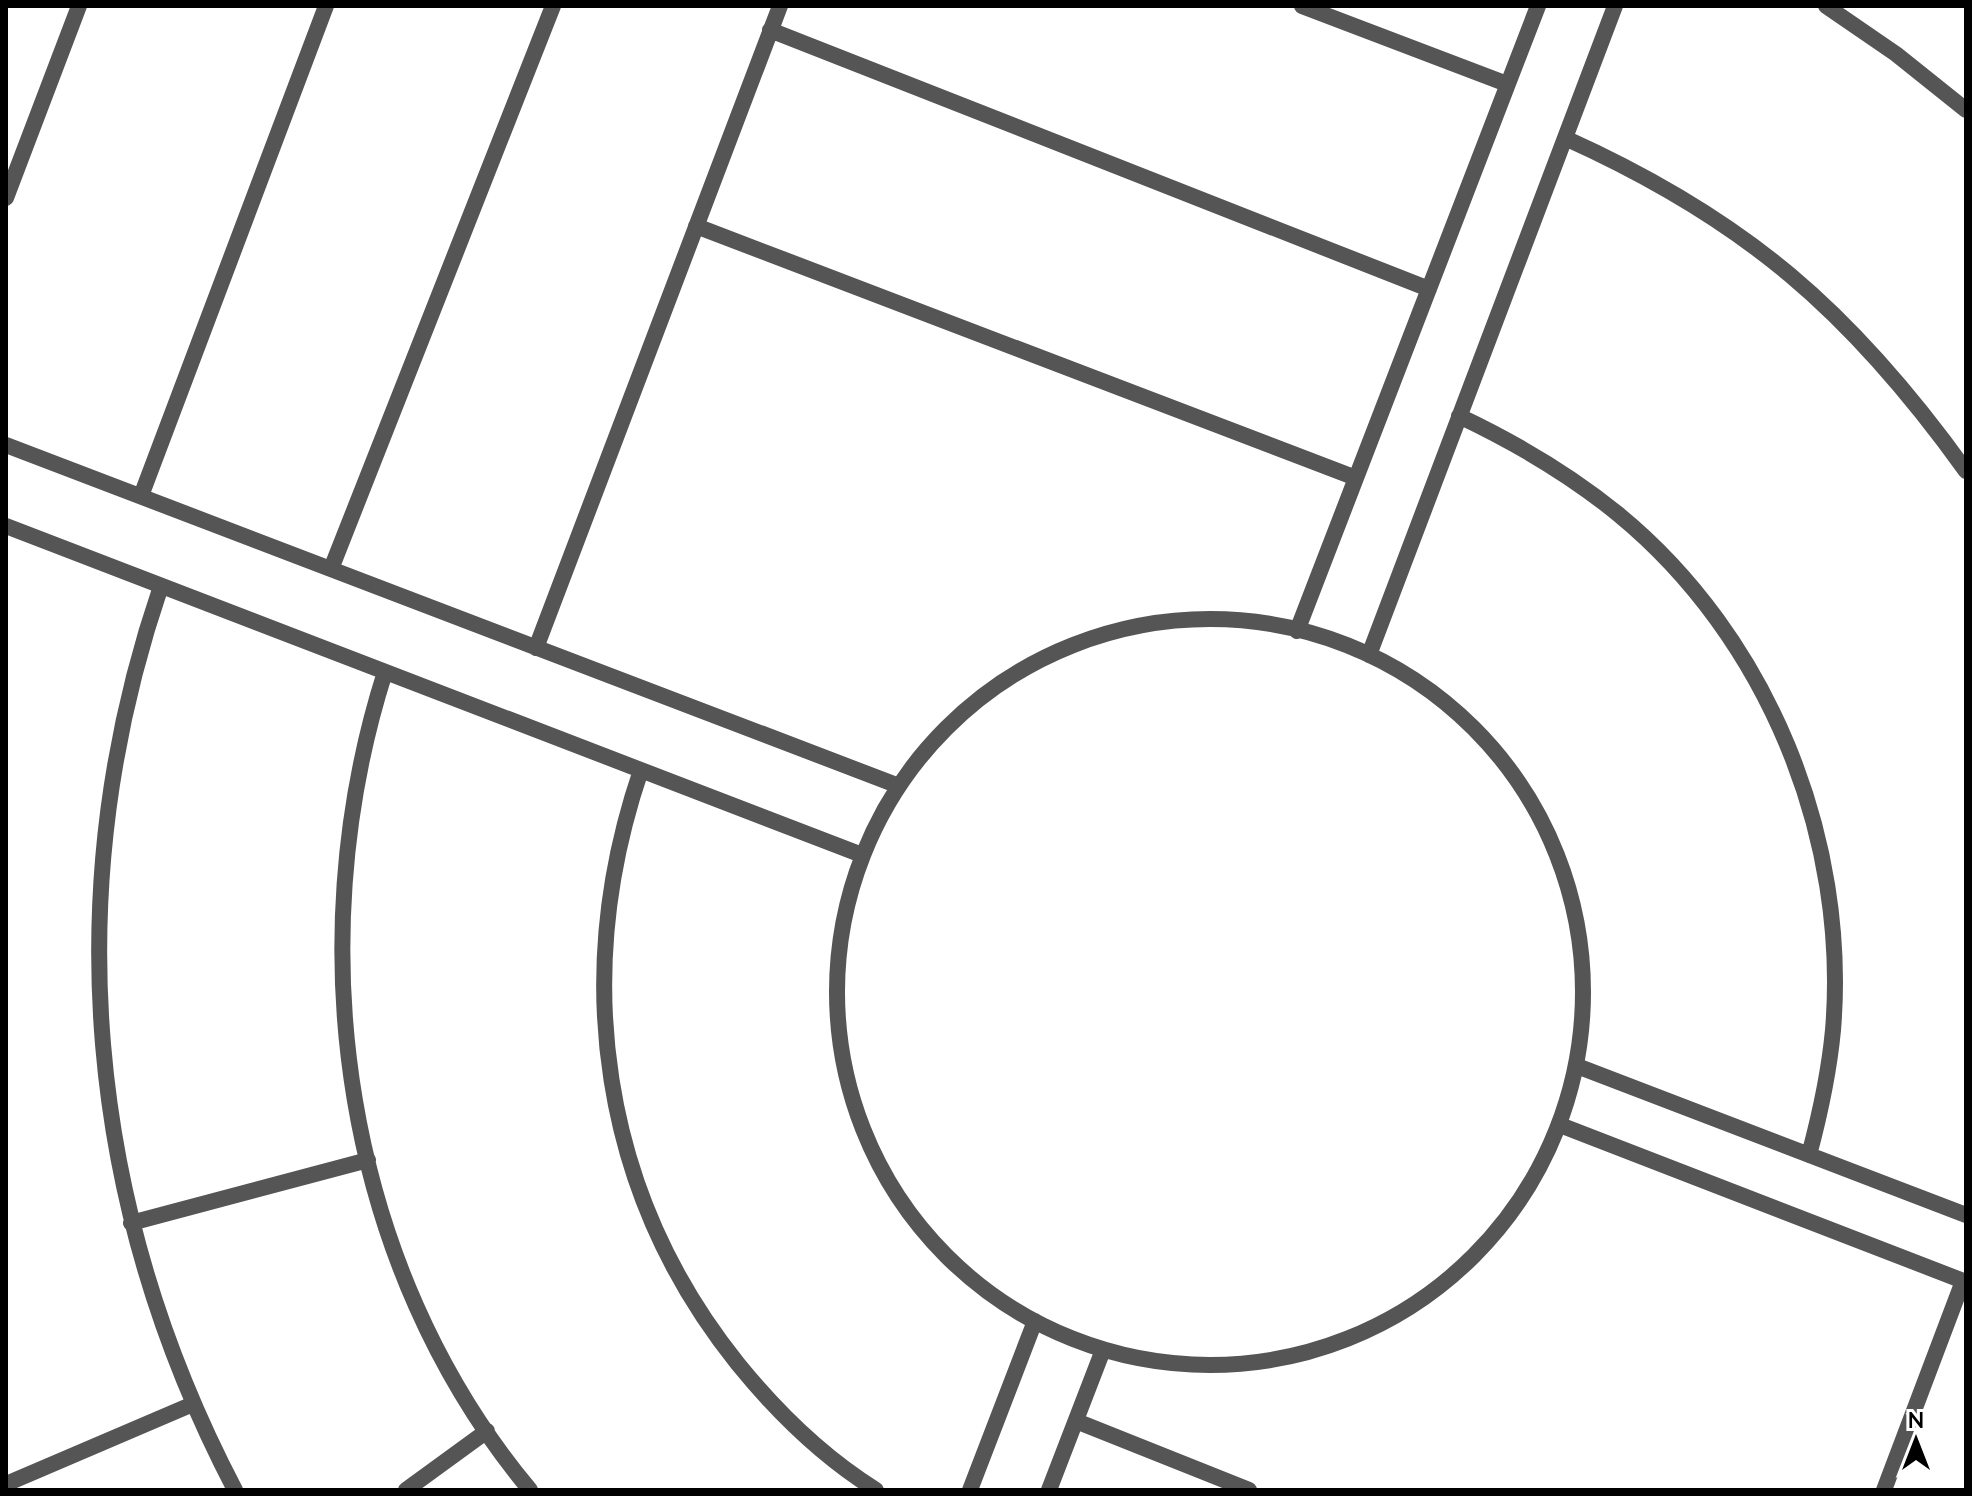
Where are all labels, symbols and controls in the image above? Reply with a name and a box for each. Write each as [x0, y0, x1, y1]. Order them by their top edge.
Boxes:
north arrow [1876, 1400, 1956, 1480]
text: N [1908, 1406, 1924, 1436]

